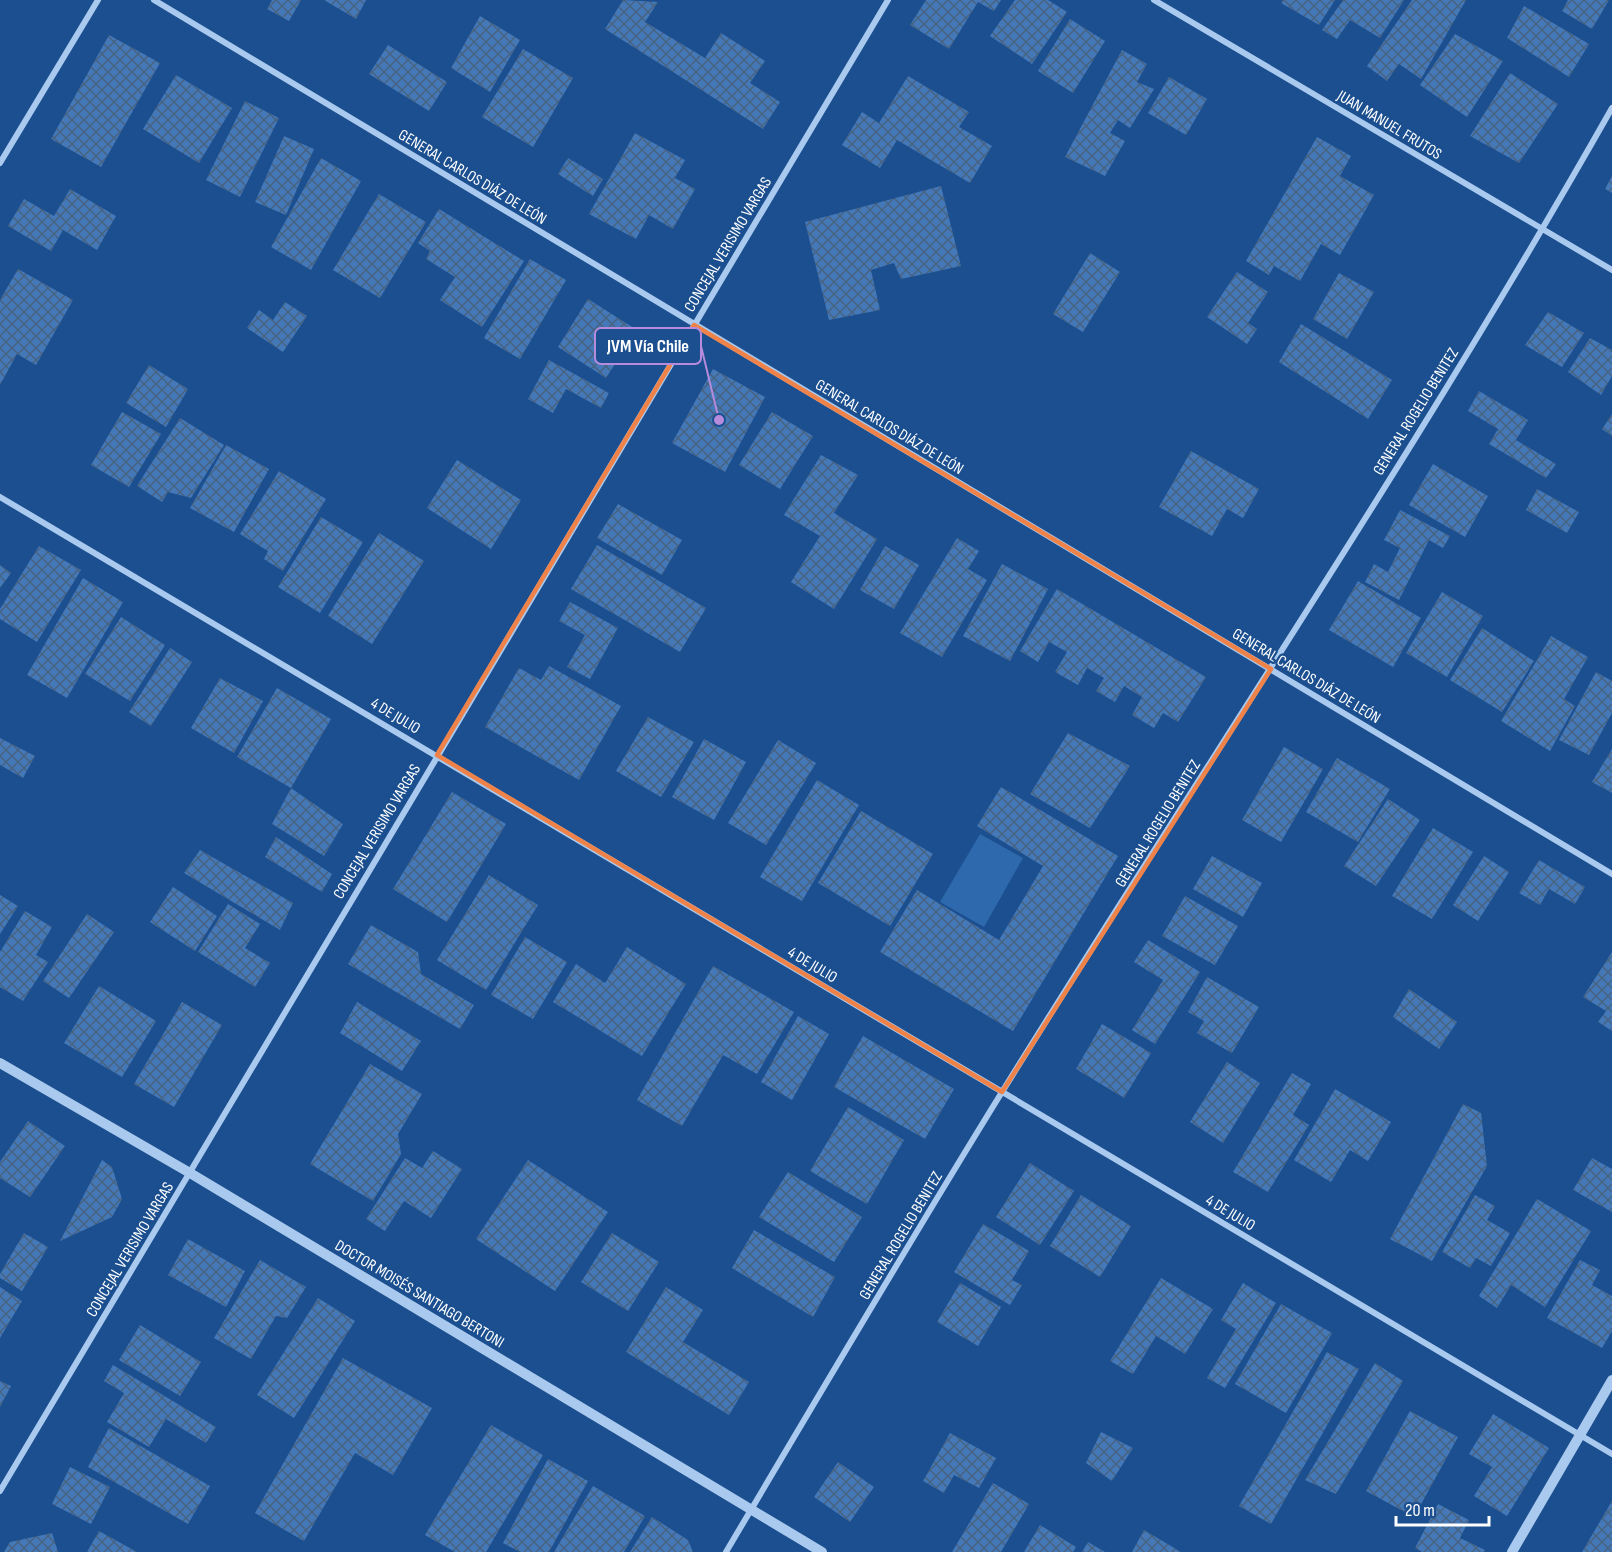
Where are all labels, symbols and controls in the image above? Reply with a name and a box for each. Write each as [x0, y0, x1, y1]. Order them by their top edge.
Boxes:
street label: JUAN MANUEL FRUTOS [1333, 86, 1445, 164]
street label: GENERAL CARLOS DIÁZ DE LEÓN [395, 125, 550, 229]
street label: CONCEJAL VERISIMO VARGAS [681, 174, 776, 316]
callout: JVM Vía Chile [595, 328, 701, 364]
text: JVM Vía Chile [606, 336, 689, 357]
street label: GENERAL ROGELIO BENITEZ [1369, 344, 1463, 479]
street label: GENERAL CARLOS DIÁZ DE LEÓN [812, 375, 967, 479]
street label: GENERAL CARLOS DIÁZ DE LEÓN [1229, 624, 1384, 728]
street label: 4 DE JULIO [367, 694, 424, 739]
street label: GENERAL ROGELIO BENITEZ [1111, 756, 1205, 891]
street label: CONCEJAL VERISIMO VARGAS [330, 761, 425, 903]
street label: 4 DE JULIO [784, 943, 841, 988]
street label: GENERAL ROGELIO BENITEZ [856, 1168, 947, 1303]
street label: CONCEJAL VERISIMO VARGAS [83, 1179, 178, 1321]
street label: 4 DE JULIO [1202, 1191, 1259, 1236]
street label: DOCTOR MOISÉS SANTIAGO BERTONI [331, 1236, 507, 1352]
scale bar [1396, 1489, 1489, 1527]
text: 20 m [1405, 1500, 1435, 1521]

